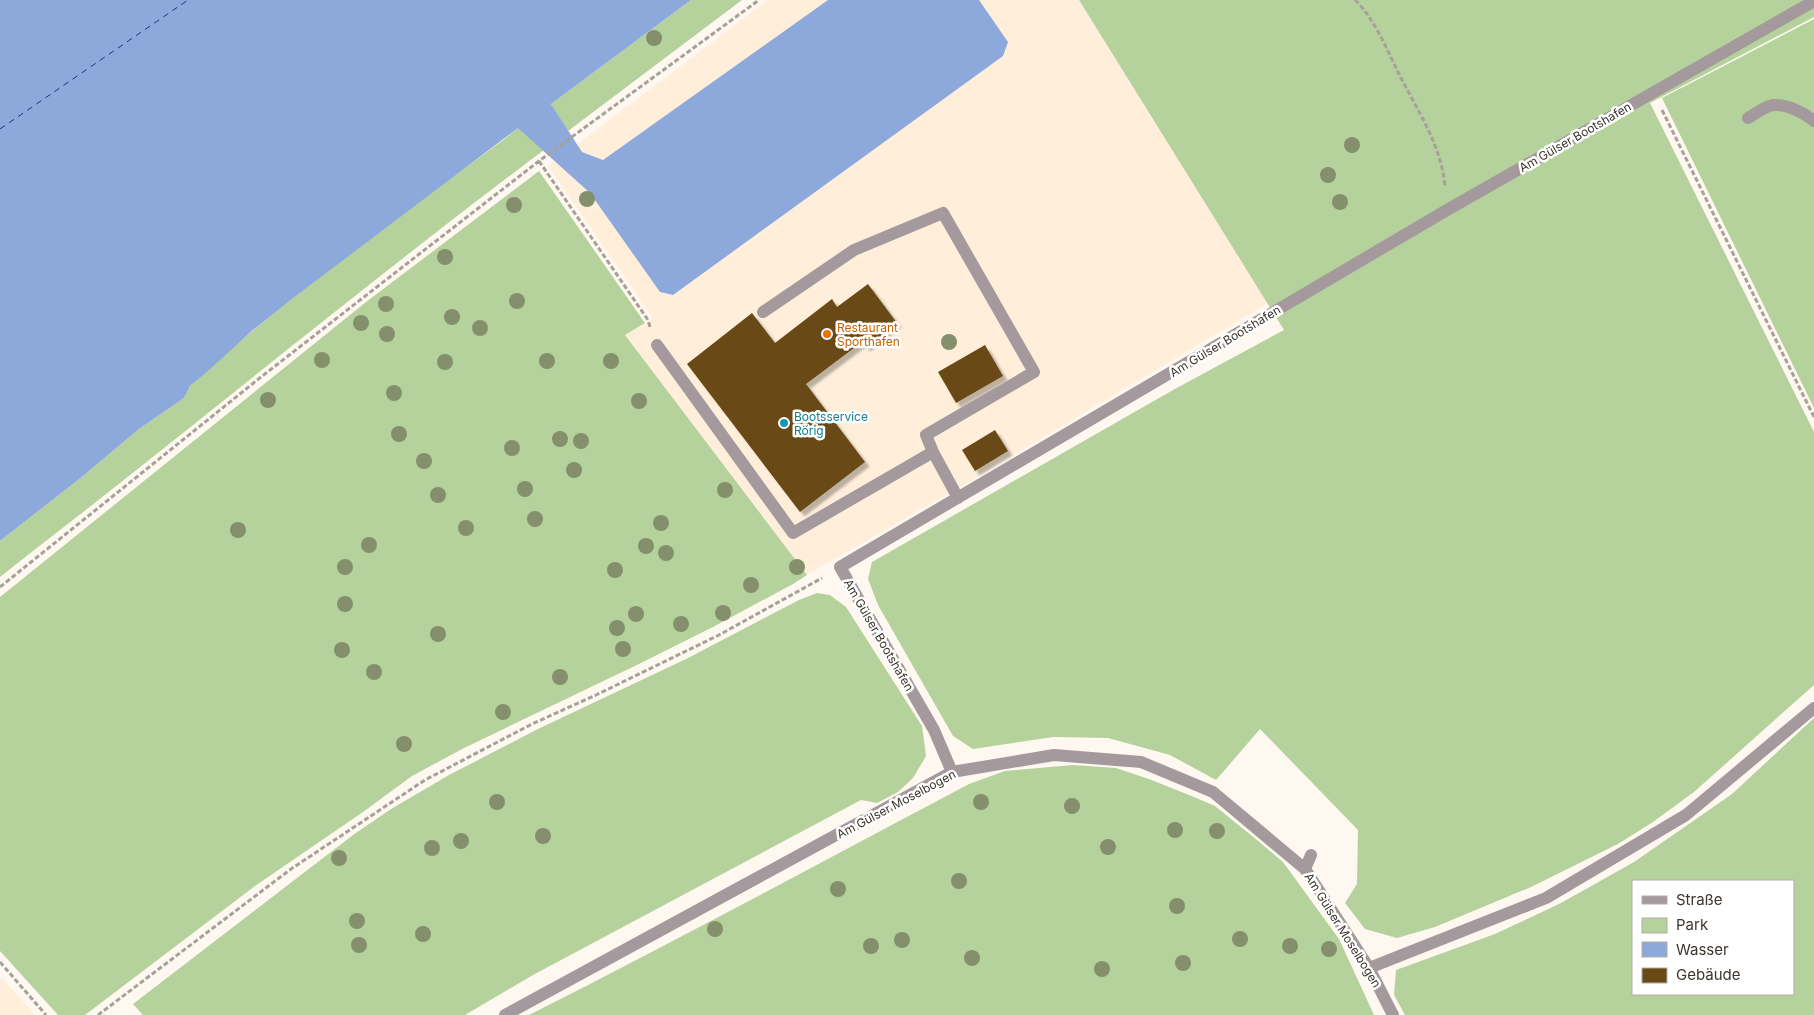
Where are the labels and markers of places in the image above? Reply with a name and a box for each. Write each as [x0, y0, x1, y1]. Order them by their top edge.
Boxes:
place label: Restaurant Sporthafen [837, 320, 900, 349]
marker: Restaurant Sporthafen [821, 328, 833, 340]
place label: Bootsservice Rörig [794, 409, 868, 438]
marker: Bootsservice Rörig [778, 417, 790, 429]

